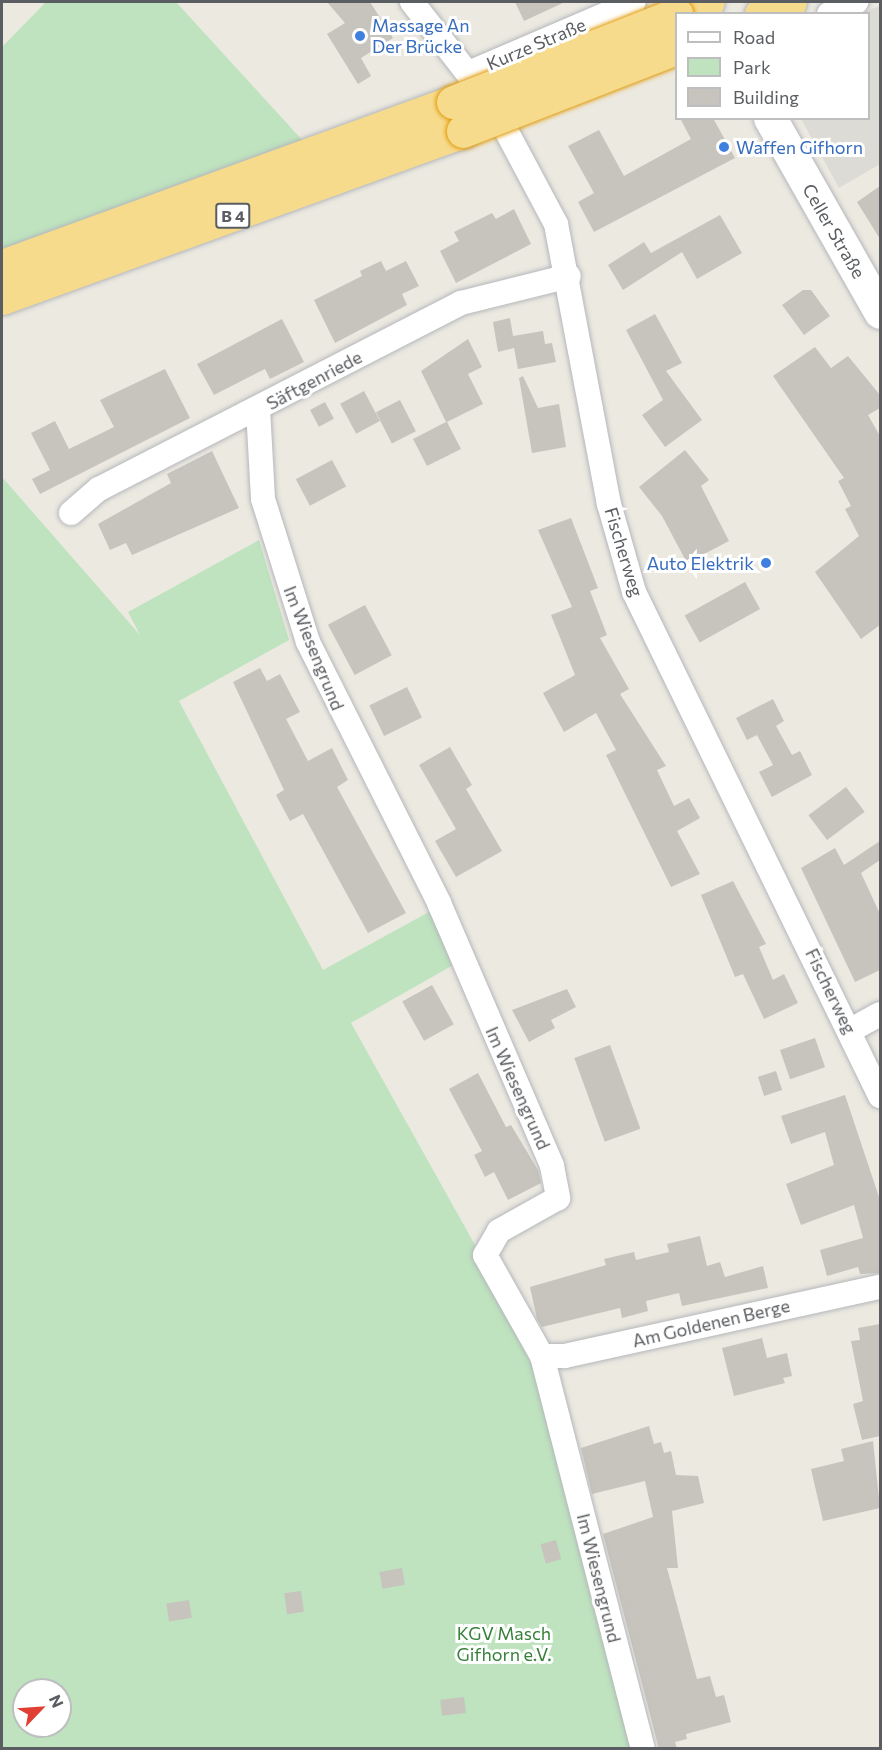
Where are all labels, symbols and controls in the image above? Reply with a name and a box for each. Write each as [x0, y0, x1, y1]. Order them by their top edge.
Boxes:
legend [675, 12, 870, 120]
street label: Kurze Straße [483, 13, 589, 75]
place label: Massage An Der Brücke [372, 15, 469, 57]
text: Road [733, 26, 775, 48]
marker: Massage An Der Brücke [353, 29, 367, 43]
text: Park [733, 56, 771, 78]
text: Building [733, 86, 799, 108]
place label: Waffen Gifhorn [736, 136, 863, 158]
marker: Waffen Gifhorn [717, 140, 731, 154]
street label: Celler Straße [798, 180, 870, 282]
road number: B 4 [215, 203, 251, 229]
street label: Säftgenriede [263, 346, 365, 414]
street label: Fischerweg [600, 505, 648, 599]
place label: Auto Elektrik [647, 552, 754, 574]
marker: Auto Elektrik [759, 556, 773, 570]
street label: Im Wiesengrund [279, 583, 349, 713]
street label: Fischerweg [801, 945, 861, 1037]
street label: Im Wiesengrund [481, 1023, 555, 1153]
street label: Am Goldenen Berge [630, 1294, 792, 1352]
street label: Im Wiesengrund [573, 1511, 625, 1645]
park label: KGV Masch Gifhorn e.V. [456, 1623, 552, 1666]
north arrow [12, 1678, 72, 1738]
text: N [46, 1692, 68, 1710]

